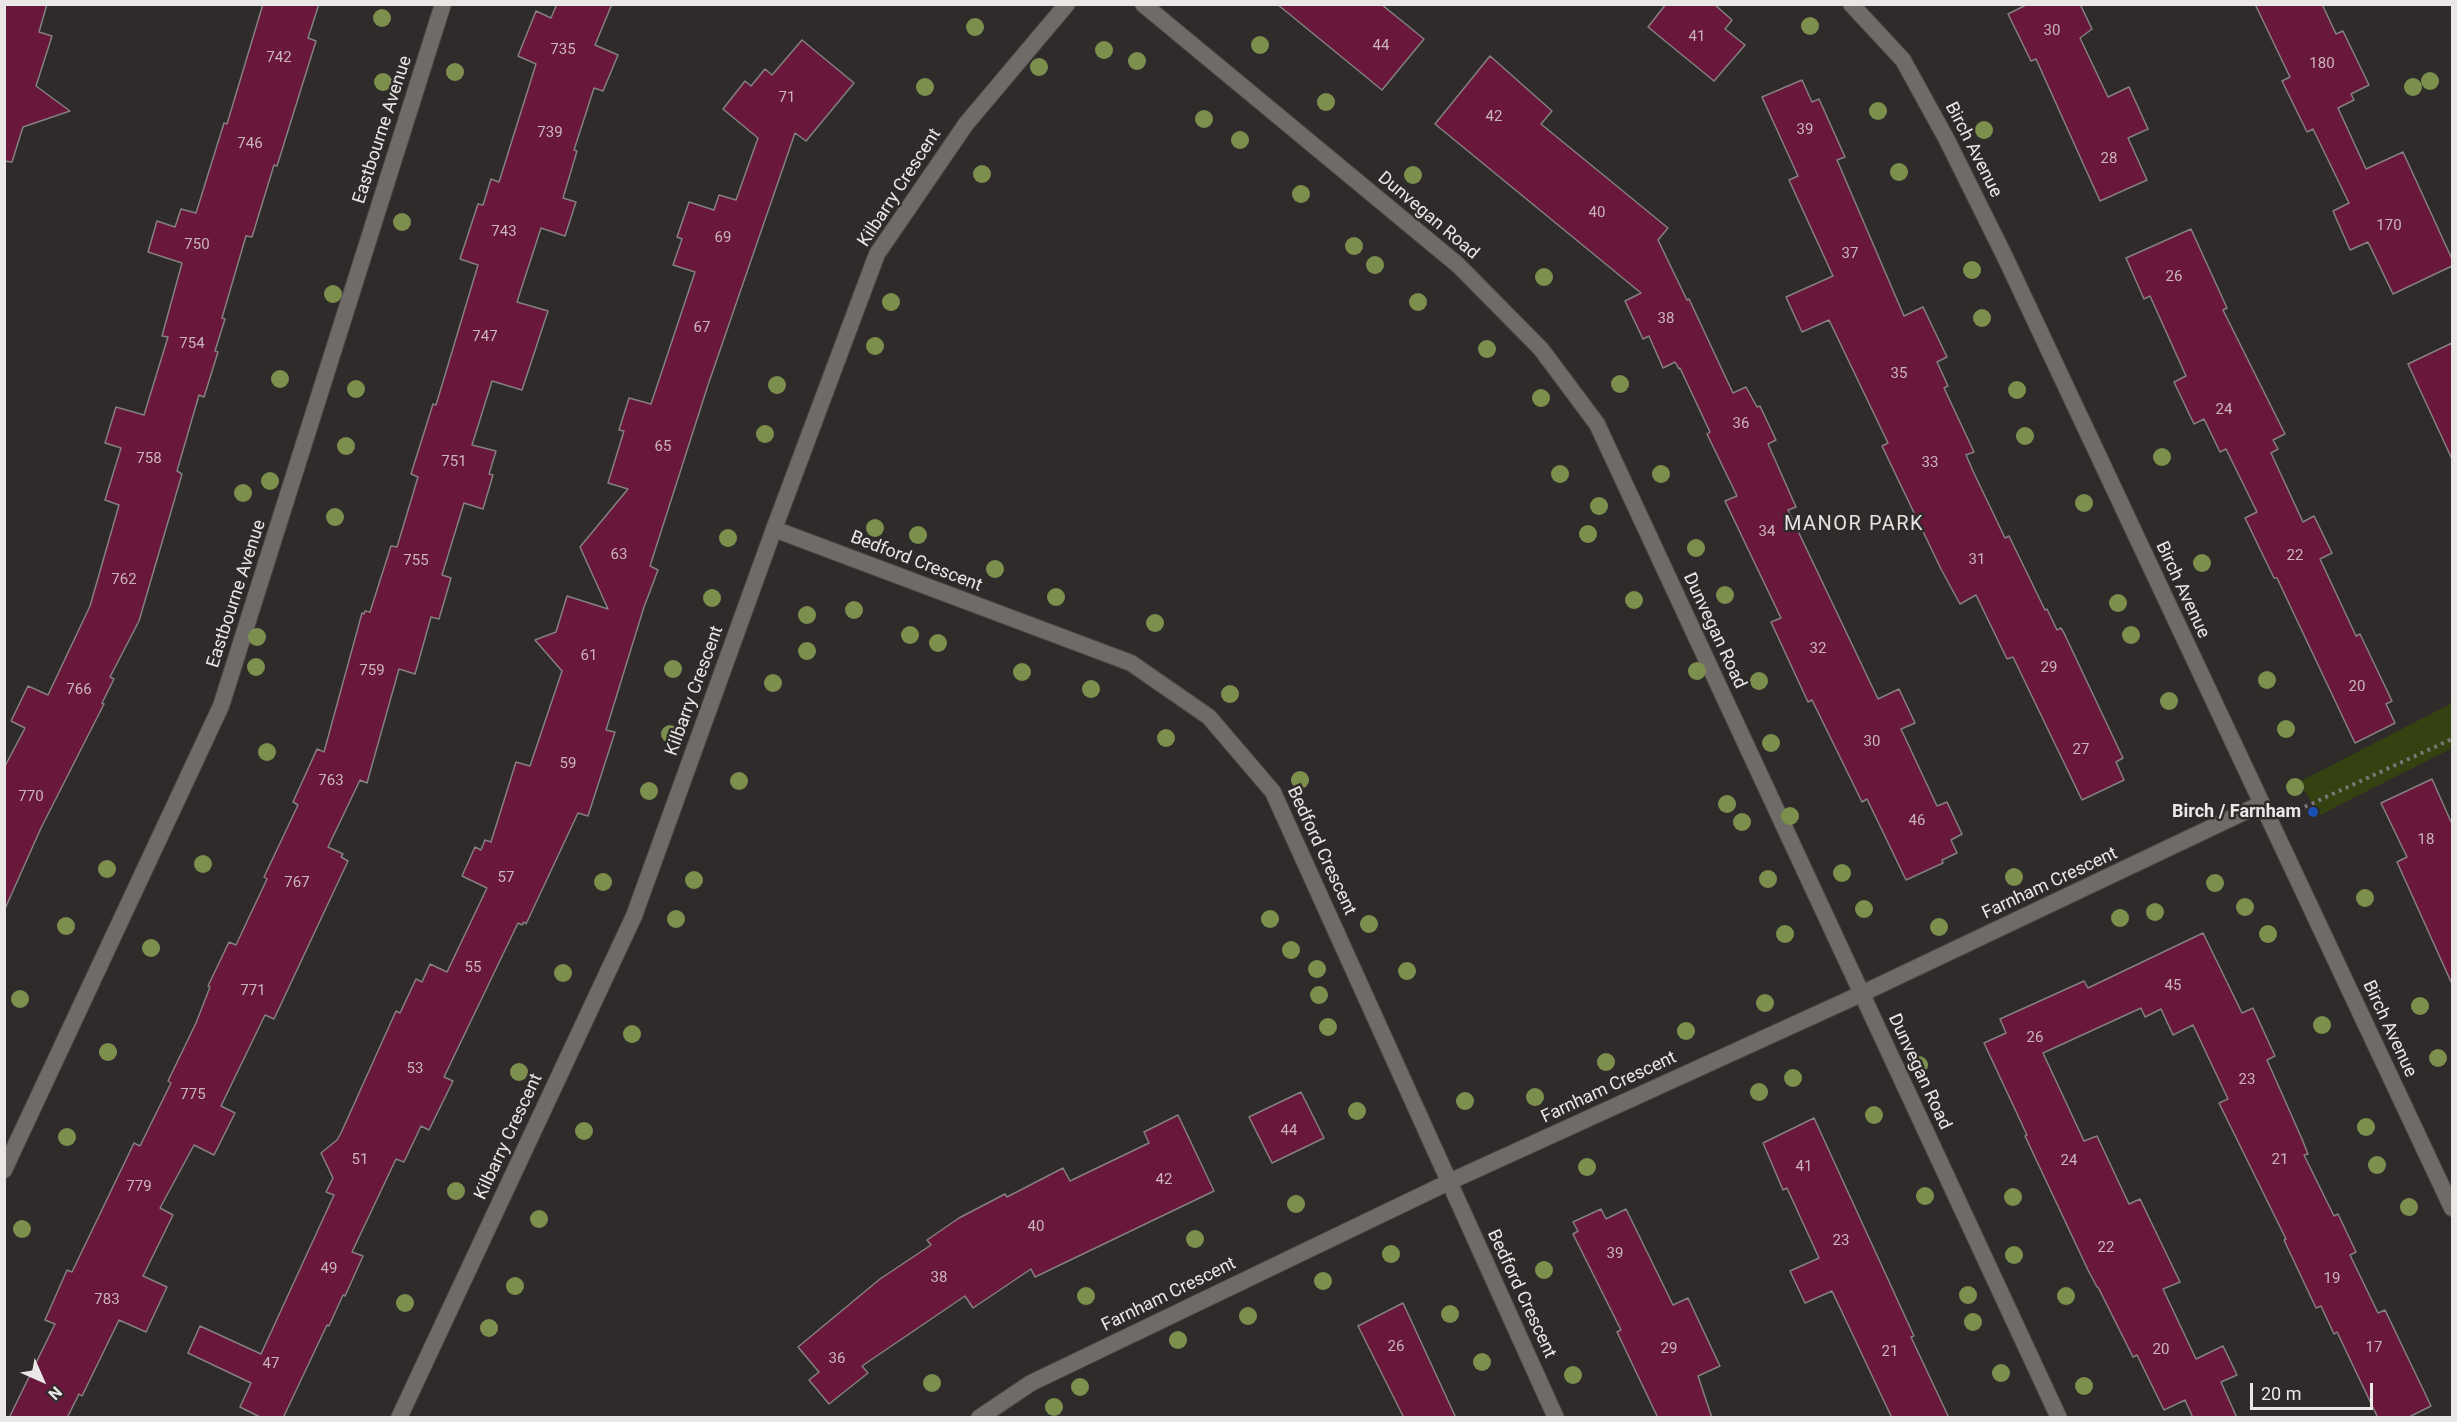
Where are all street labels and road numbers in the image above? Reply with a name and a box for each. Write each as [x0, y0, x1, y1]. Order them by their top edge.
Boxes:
street label: Eastbourne Avenue [349, 53, 417, 207]
street label: Birch Avenue [1940, 99, 2006, 201]
street label: Kilbarry Crescent [854, 125, 946, 251]
street label: Dunvegan Road [1373, 167, 1483, 265]
street label: Eastbourne Avenue [203, 517, 271, 671]
street label: Bedford Crescent [847, 527, 985, 597]
street label: Birch Avenue [2150, 538, 2214, 642]
street label: Dunvegan Road [1678, 570, 1750, 692]
street label: Kilbarry Crescent [661, 623, 729, 759]
street label: Bedford Crescent [1282, 783, 1360, 919]
street label: Farnham Crescent [1979, 843, 2121, 925]
street label: Birch Avenue [2357, 977, 2421, 1081]
street label: Dunvegan Road [1883, 1011, 1955, 1133]
street label: Farnham Crescent [1538, 1047, 1680, 1129]
street label: Kilbarry Crescent [470, 1071, 548, 1203]
street label: Bedford Crescent [1482, 1226, 1560, 1362]
street label: Farnham Crescent [1098, 1253, 1240, 1337]

